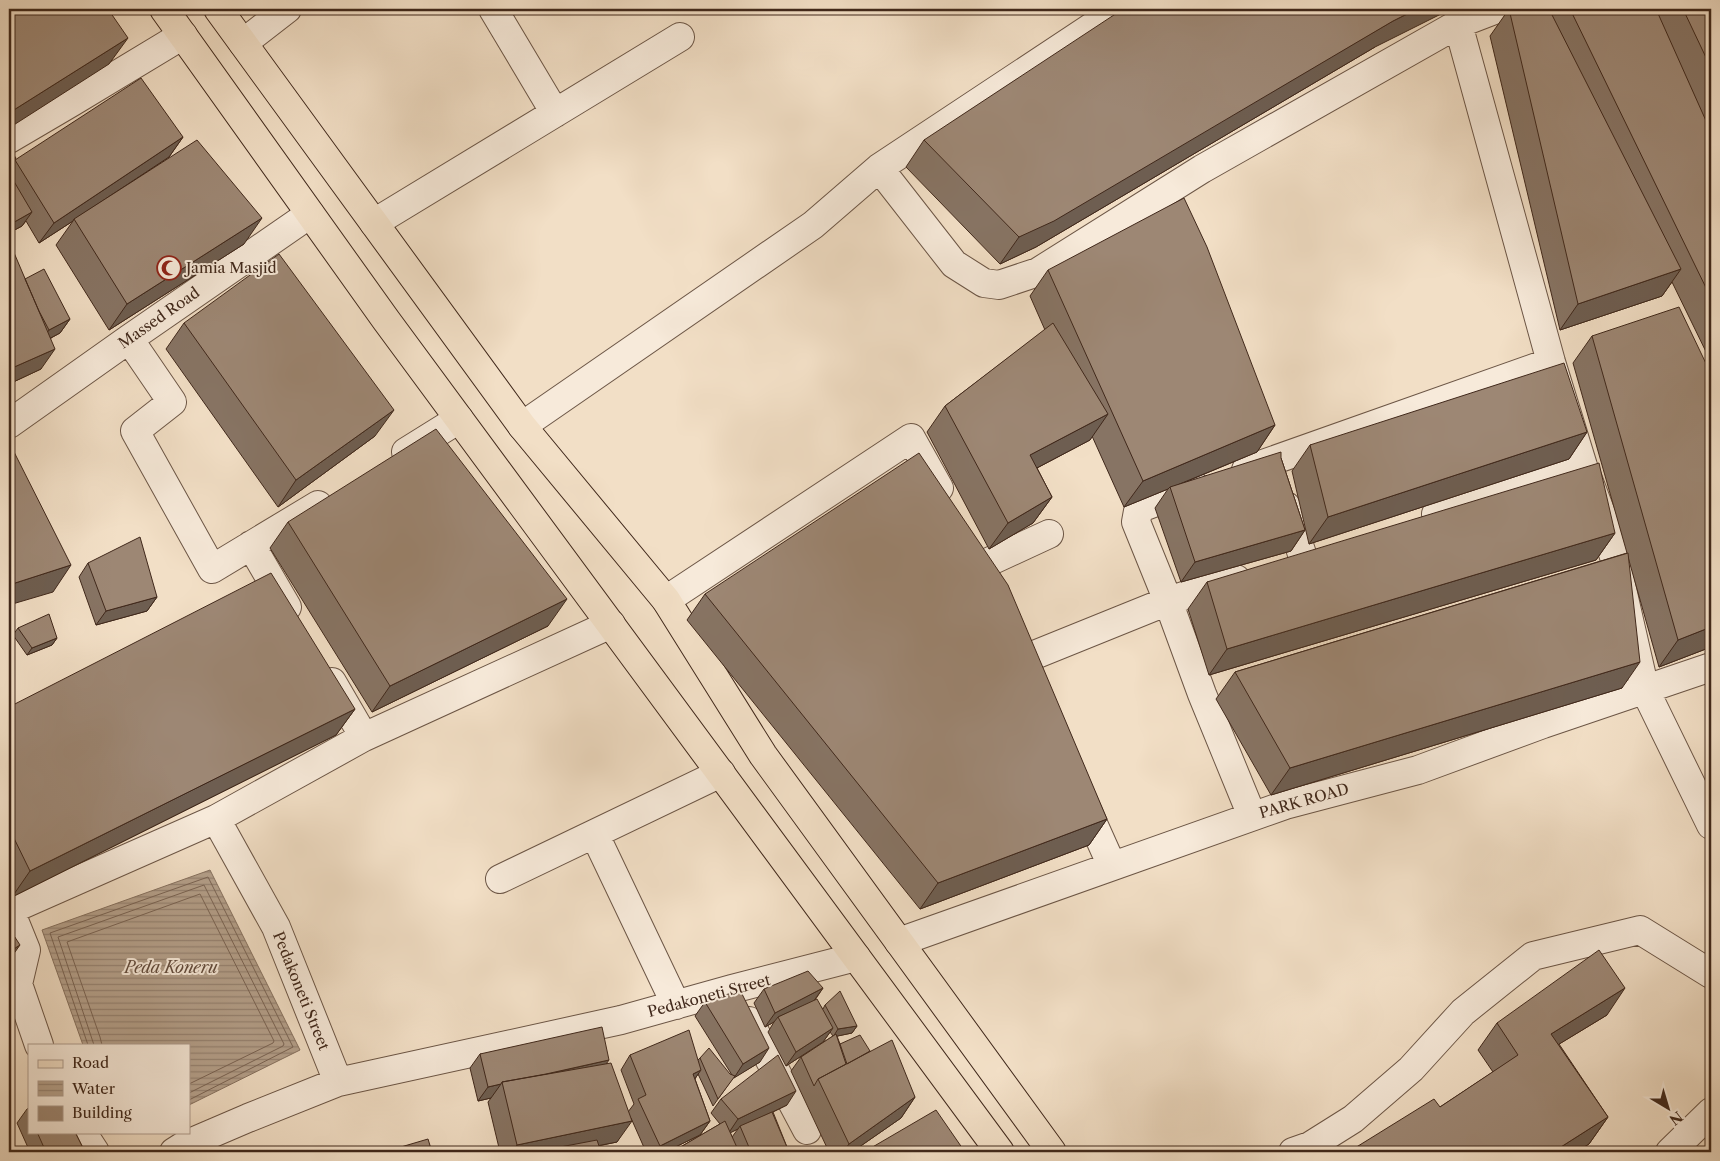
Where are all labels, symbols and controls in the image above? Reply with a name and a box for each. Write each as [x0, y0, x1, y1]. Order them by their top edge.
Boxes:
mosque icon: Jamia Masjid [156, 255, 182, 281]
place label: Jamia Masjid [184, 258, 277, 277]
street label: Massed Road [115, 283, 203, 353]
street label: PARK ROAD [1257, 779, 1351, 822]
street label: Pedakoneti Street [269, 929, 334, 1054]
water label: Peda Koneru [123, 957, 218, 977]
street label: Pedakoneti Street [645, 970, 773, 1021]
legend [28, 1044, 190, 1134]
text: Road [72, 1053, 109, 1072]
text: Water [71, 1079, 116, 1098]
north arrow [1642, 1084, 1692, 1134]
text: Building [72, 1103, 132, 1122]
text: N [1666, 1107, 1686, 1129]

